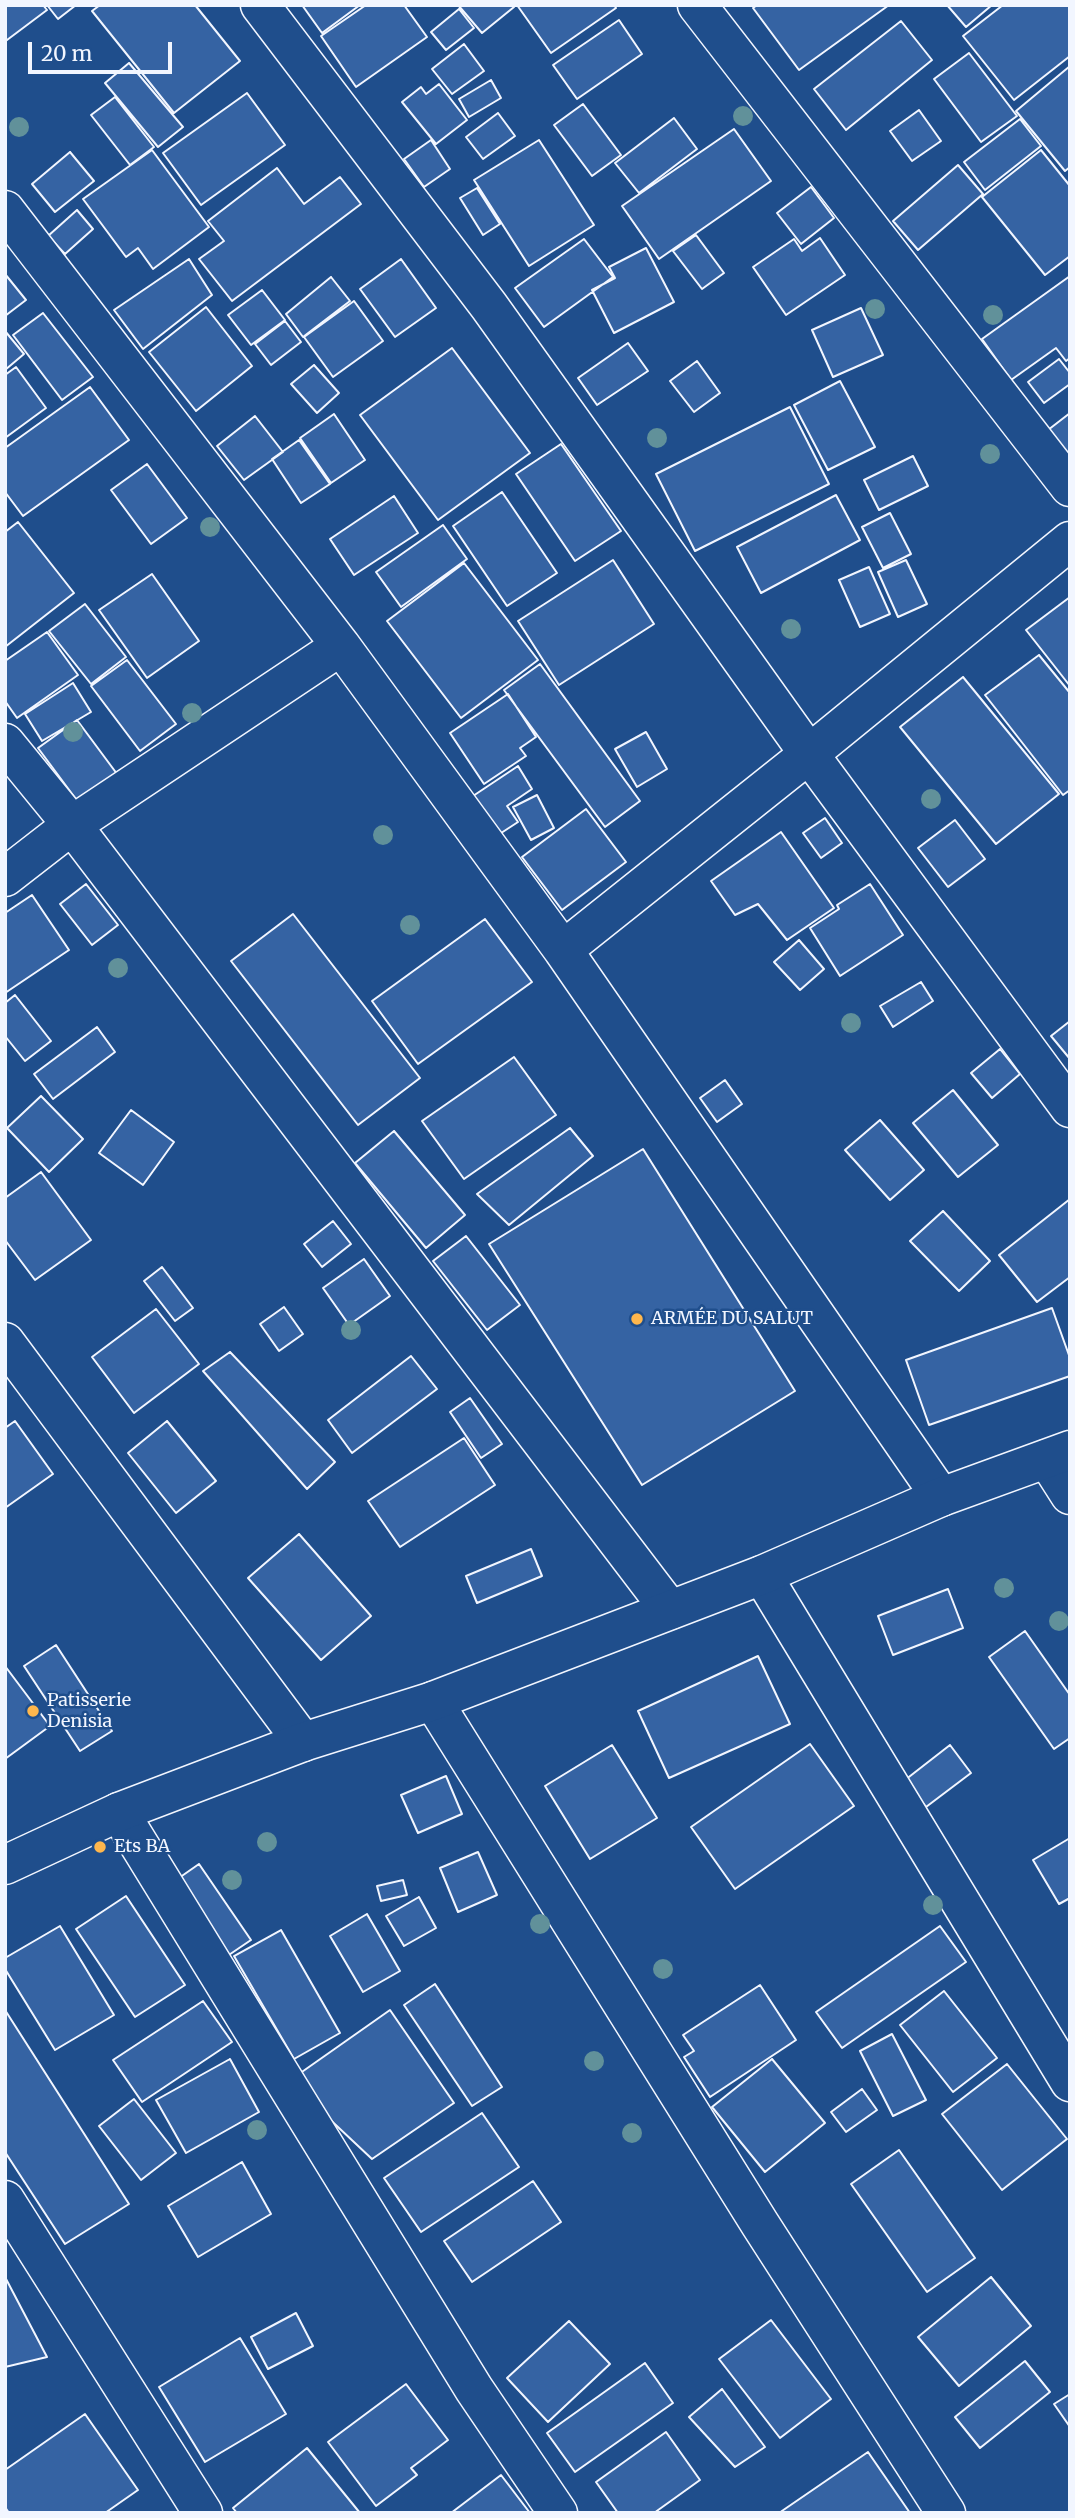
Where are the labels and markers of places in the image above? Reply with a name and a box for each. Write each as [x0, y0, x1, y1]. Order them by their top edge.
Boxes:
place label: ARMÉE DU SALUT [651, 1308, 813, 1330]
marker: ARMÉE DU SALUT [629, 1311, 645, 1327]
place label: Patisserie Denisia [47, 1690, 131, 1732]
marker: Patisserie Denisia [25, 1703, 41, 1719]
place label: Ets BA [114, 1836, 170, 1858]
marker: Ets BA [92, 1839, 108, 1855]

